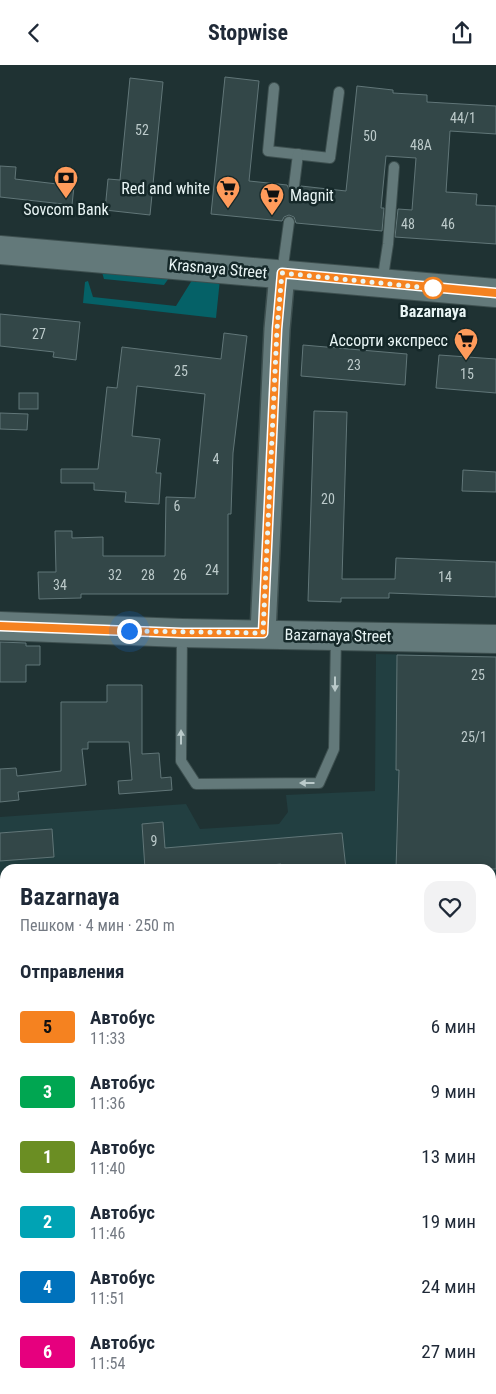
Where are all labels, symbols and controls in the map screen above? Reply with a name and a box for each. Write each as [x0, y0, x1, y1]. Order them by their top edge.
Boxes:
icon: back [20, 19, 48, 47]
icon: share [448, 19, 476, 47]
text: Stopwise [208, 20, 288, 45]
house number: 44/1 [450, 110, 476, 126]
house number: 52 [135, 122, 149, 138]
house number: 50 [363, 128, 377, 144]
house number: 48А [410, 137, 432, 153]
bank icon: Sovcom Bank [53, 165, 79, 199]
supermarket icon: Red and white [215, 175, 241, 209]
place label: Red and white [121, 179, 210, 198]
supermarket icon: Magnit [259, 182, 285, 216]
place label: Magnit [290, 186, 334, 205]
place label: Sovcom Bank [23, 200, 110, 219]
house number: 48 [401, 216, 415, 232]
house number: 46 [441, 216, 455, 232]
street label: Krasnaya Street [168, 255, 268, 282]
marker: Bazarnaya [422, 277, 444, 299]
place label: Bazarnaya [400, 302, 467, 321]
house number: 27 [32, 326, 46, 342]
supermarket icon: Ассорти экспресс [453, 327, 479, 361]
place label: Ассорти экспресс [329, 331, 448, 350]
house number: 23 [347, 357, 361, 373]
house number: 25 [174, 363, 188, 379]
house number: 15 [460, 366, 474, 382]
house number: 4 [213, 451, 220, 467]
house number: 20 [321, 491, 335, 507]
house number: 6 [174, 498, 181, 514]
house number: 24 [205, 562, 219, 578]
house number: 32 [108, 567, 122, 583]
house number: 28 [141, 567, 155, 583]
house number: 26 [173, 567, 187, 583]
house number: 14 [438, 569, 452, 585]
house number: 34 [53, 577, 67, 593]
your location [117, 619, 142, 644]
street label: Bazarnaya Street [285, 625, 392, 646]
house number: 25 [471, 667, 485, 683]
one-way arrow [331, 676, 339, 692]
one-way arrow [177, 729, 185, 745]
house number: 25/1 [461, 729, 487, 745]
one-way arrow [299, 779, 315, 787]
house number: 9 [151, 833, 157, 849]
button: heart [424, 881, 476, 933]
text: Bazarnaya [20, 883, 120, 911]
text: Пешком · 4 мин · 250 m [20, 916, 175, 935]
text: Отправления [20, 960, 124, 983]
text: Автобус [90, 1006, 155, 1029]
text: 6 мин [431, 1015, 476, 1038]
text: 5 [43, 1016, 52, 1037]
text: 11:33 [90, 1029, 125, 1048]
text: Автобус [90, 1071, 155, 1094]
text: 9 мин [431, 1080, 476, 1103]
text: 3 [43, 1081, 52, 1102]
text: 11:36 [90, 1094, 125, 1113]
text: Автобус [90, 1136, 155, 1159]
text: 13 мин [421, 1145, 476, 1168]
text: 1 [43, 1146, 52, 1167]
text: 11:40 [90, 1159, 125, 1178]
text: Автобус [90, 1201, 155, 1224]
text: 19 мин [421, 1210, 476, 1233]
text: 2 [43, 1211, 52, 1232]
text: 11:46 [90, 1224, 125, 1243]
text: Автобус [90, 1266, 155, 1289]
text: 24 мин [421, 1275, 476, 1298]
text: 4 [43, 1276, 52, 1297]
text: 11:51 [90, 1289, 125, 1308]
text: Автобус [90, 1331, 155, 1354]
text: 27 мин [421, 1340, 476, 1363]
text: 6 [43, 1341, 52, 1362]
text: 11:54 [90, 1354, 125, 1373]

